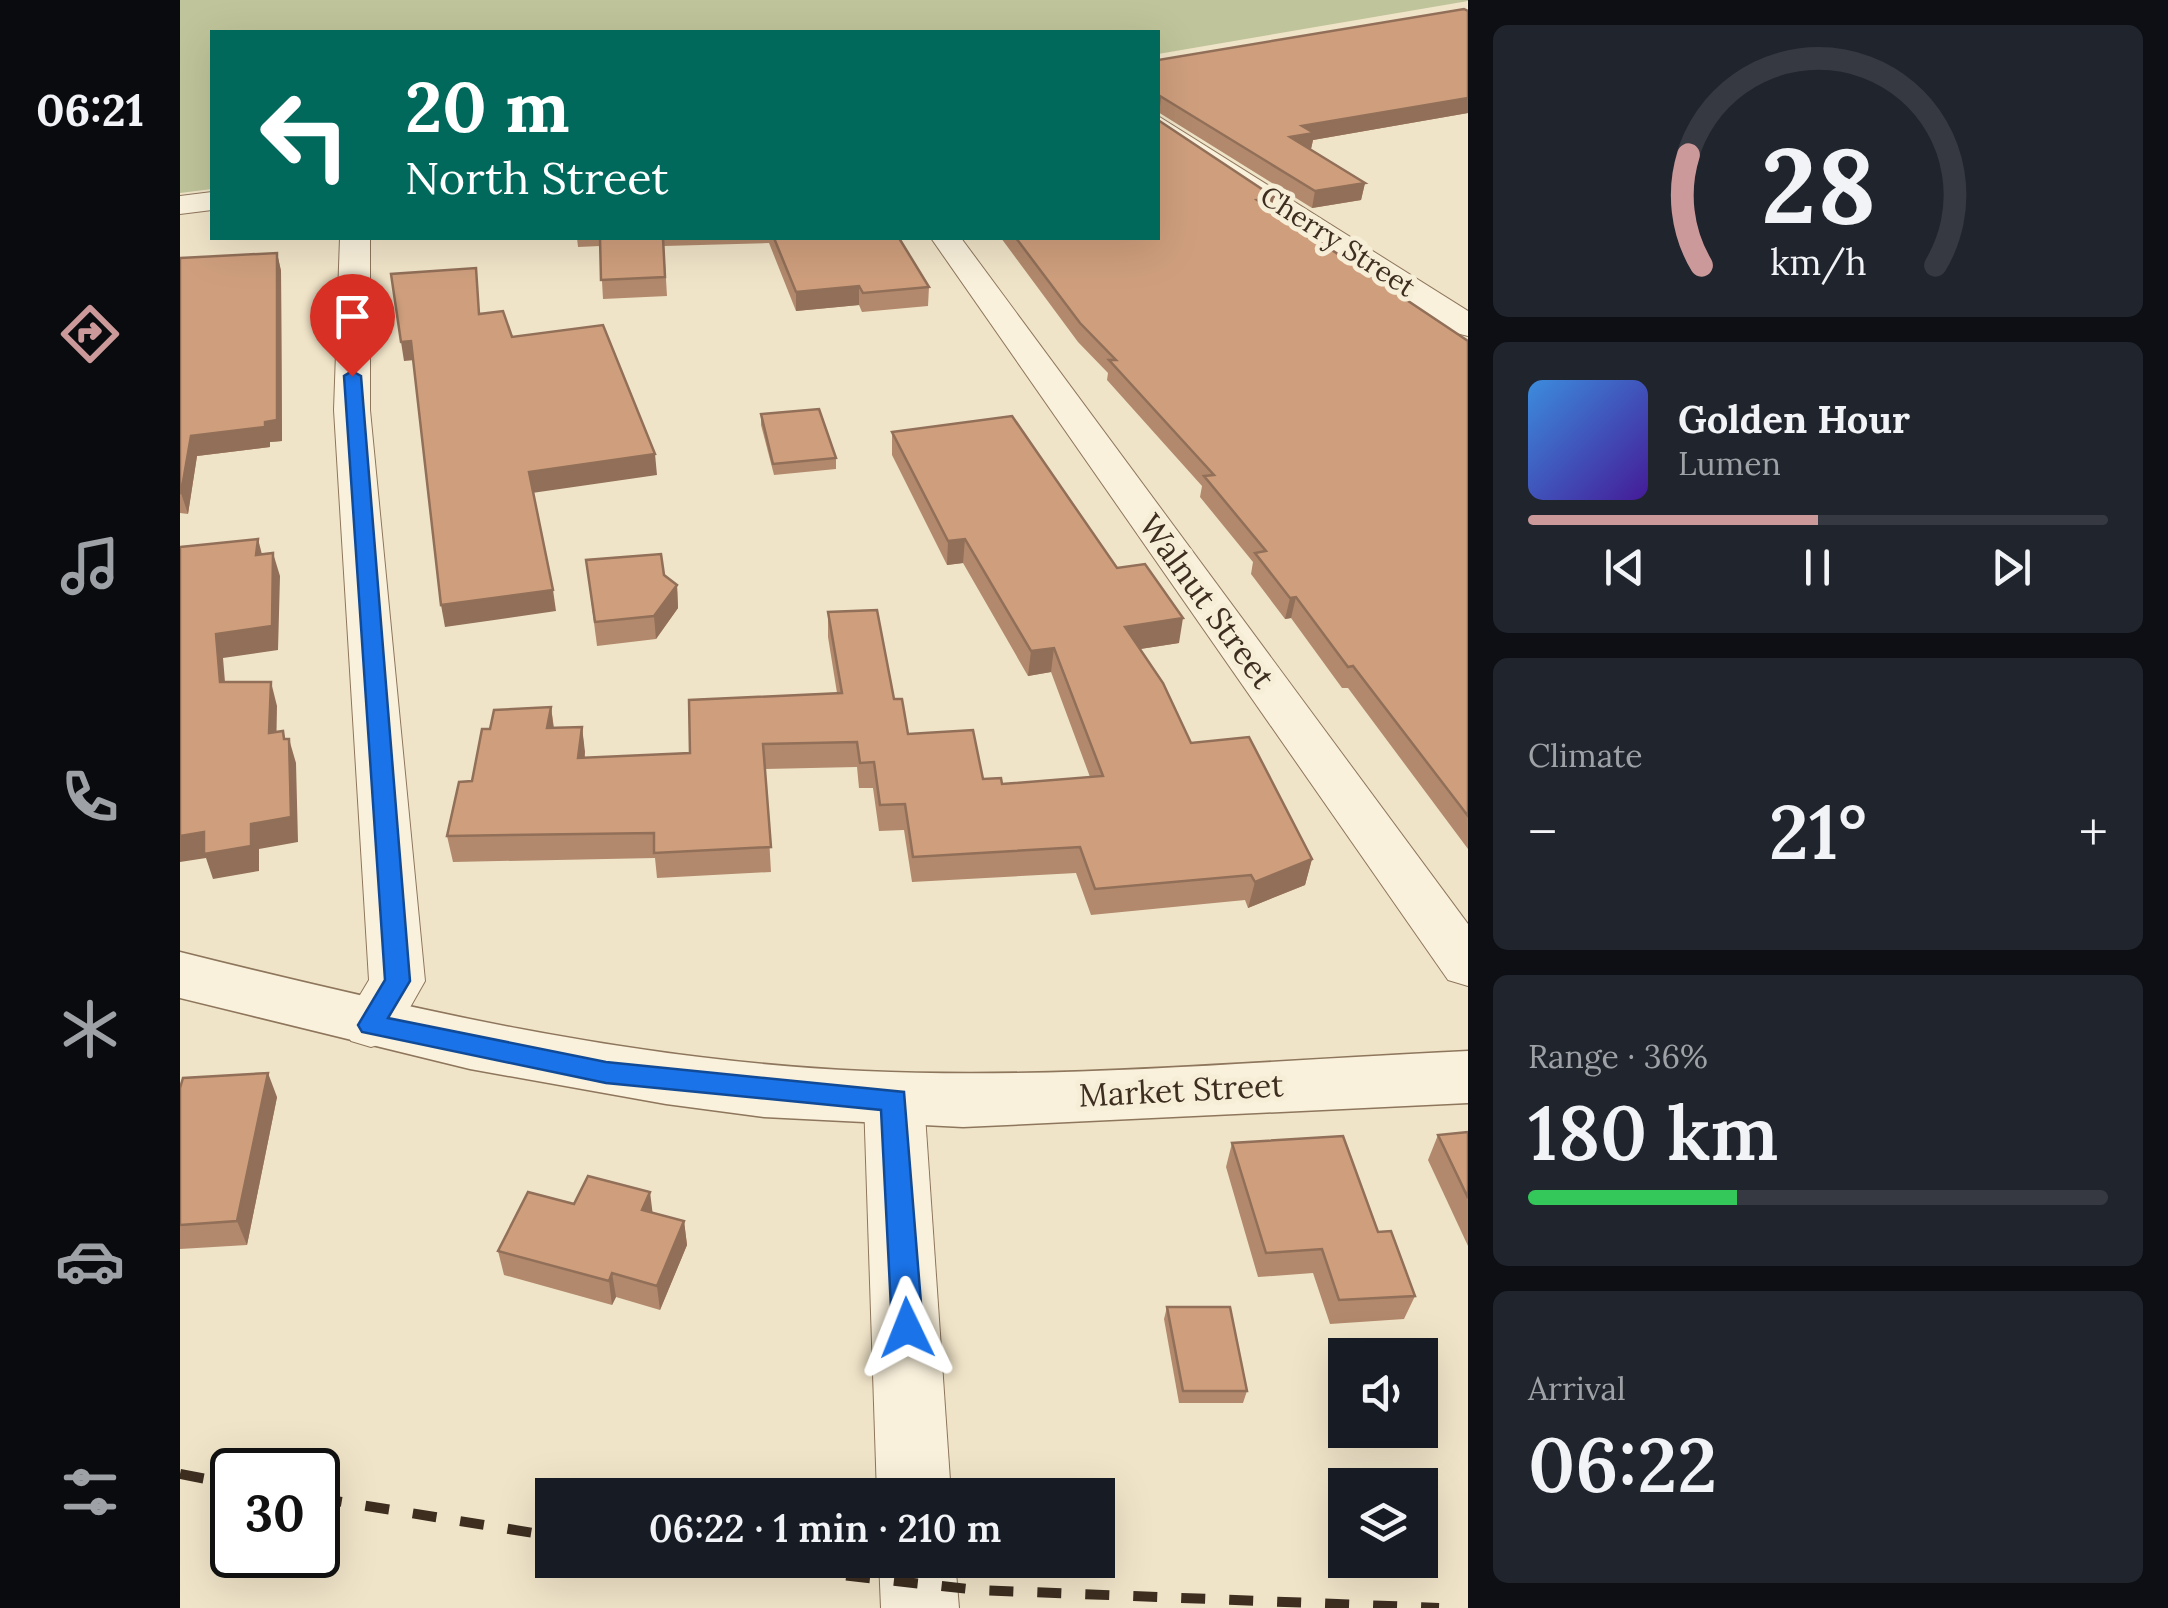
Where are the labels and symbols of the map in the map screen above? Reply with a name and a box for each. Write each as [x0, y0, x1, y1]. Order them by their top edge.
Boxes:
street label: Cherry Street [1254, 177, 1422, 305]
pin [310, 274, 395, 377]
street label: Walnut Street [1130, 506, 1284, 697]
street label: Market Street [1077, 1064, 1285, 1116]
position arrow [855, 1276, 959, 1380]
speed limit sign: 30 [210, 1448, 340, 1578]

